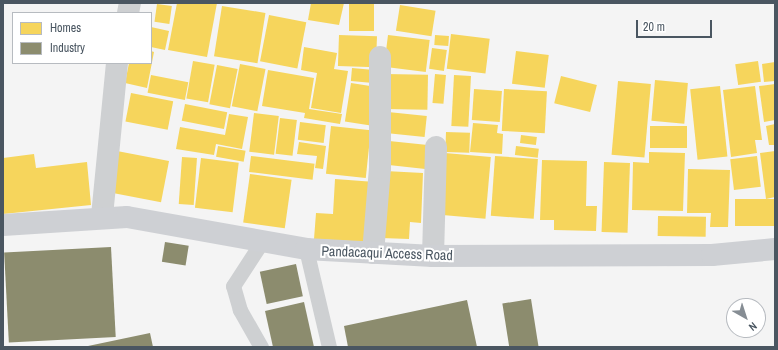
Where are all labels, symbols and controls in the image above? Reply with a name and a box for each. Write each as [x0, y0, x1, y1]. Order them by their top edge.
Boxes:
legend [12, 12, 152, 64]
scale bar [638, 12, 714, 38]
text: 20 m [643, 19, 665, 35]
text: Homes [50, 20, 81, 36]
text: Industry [50, 40, 85, 56]
street label: Pandacaqui Access Road [321, 242, 453, 264]
north arrow [726, 298, 766, 338]
text: N [746, 319, 760, 334]

